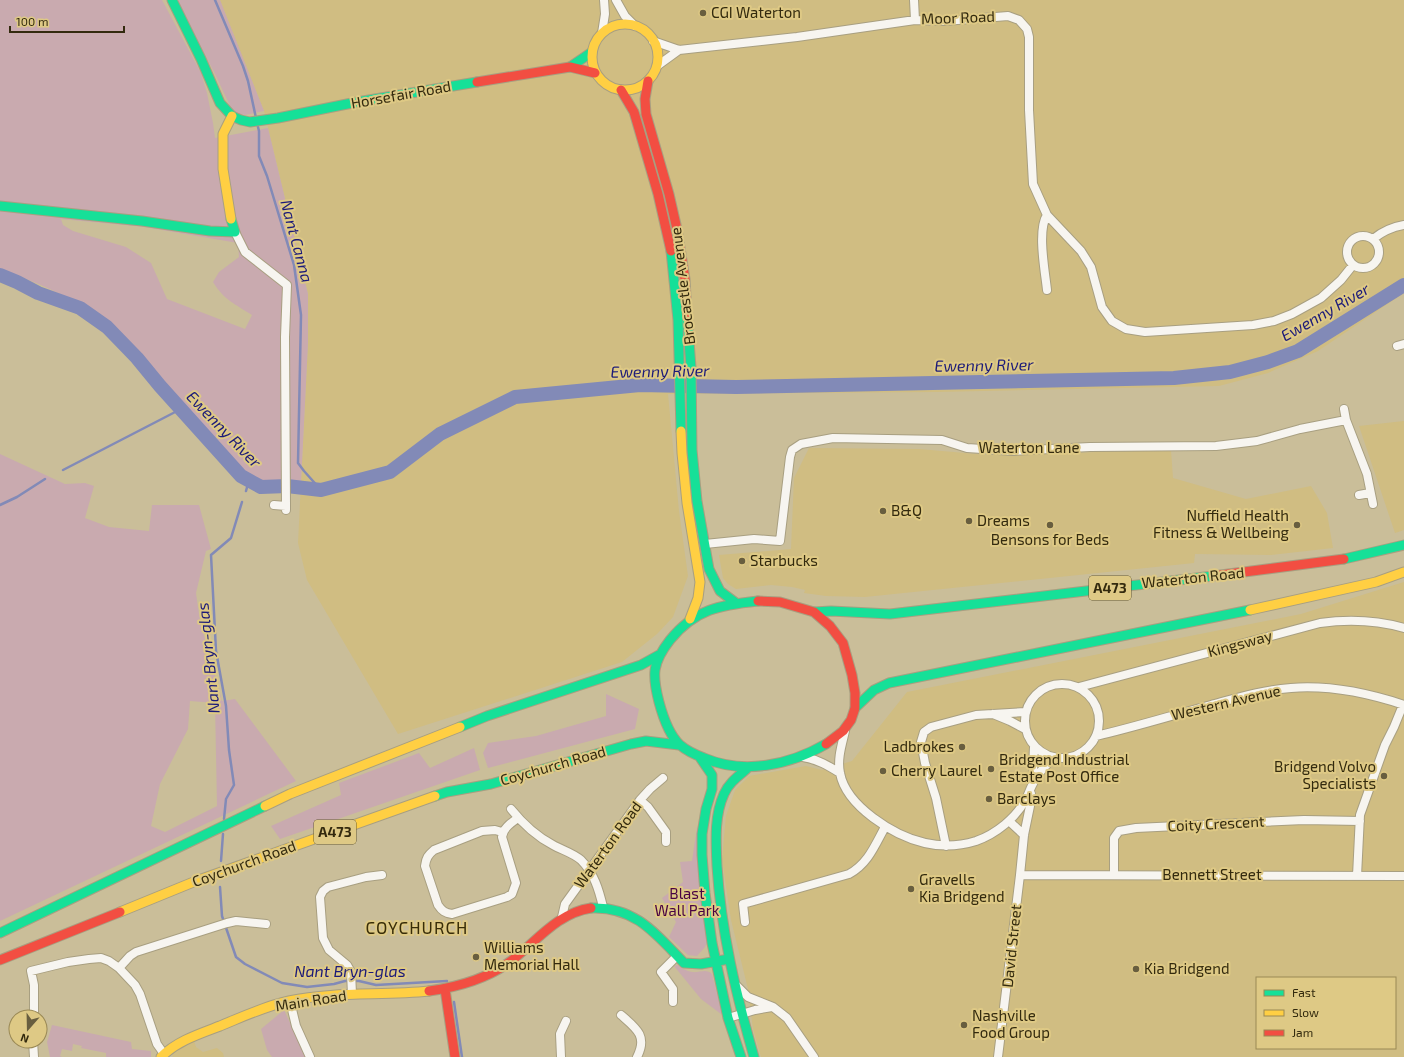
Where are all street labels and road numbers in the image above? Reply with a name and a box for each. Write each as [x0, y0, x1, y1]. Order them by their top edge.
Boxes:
street label: Moor Road [921, 7, 995, 27]
street label: Horsefair Road [349, 76, 452, 112]
street label: Brocastle Avenue [666, 226, 698, 346]
street label: Waterton Lane [978, 438, 1080, 456]
street label: Waterton Road [1141, 563, 1245, 591]
road number: A473 [1089, 576, 1131, 600]
street label: Kingsway [1206, 626, 1274, 660]
street label: Western Avenue [1169, 681, 1282, 723]
street label: Coychurch Road [498, 741, 608, 789]
street label: Waterton Road [570, 797, 645, 891]
street label: Coity Crescent [1167, 811, 1265, 835]
road number: A473 [314, 820, 356, 844]
street label: Coychurch Road [189, 836, 298, 890]
street label: Bennett Street [1162, 865, 1262, 883]
street label: David Street [998, 903, 1024, 988]
street label: Main Road [274, 986, 348, 1015]

